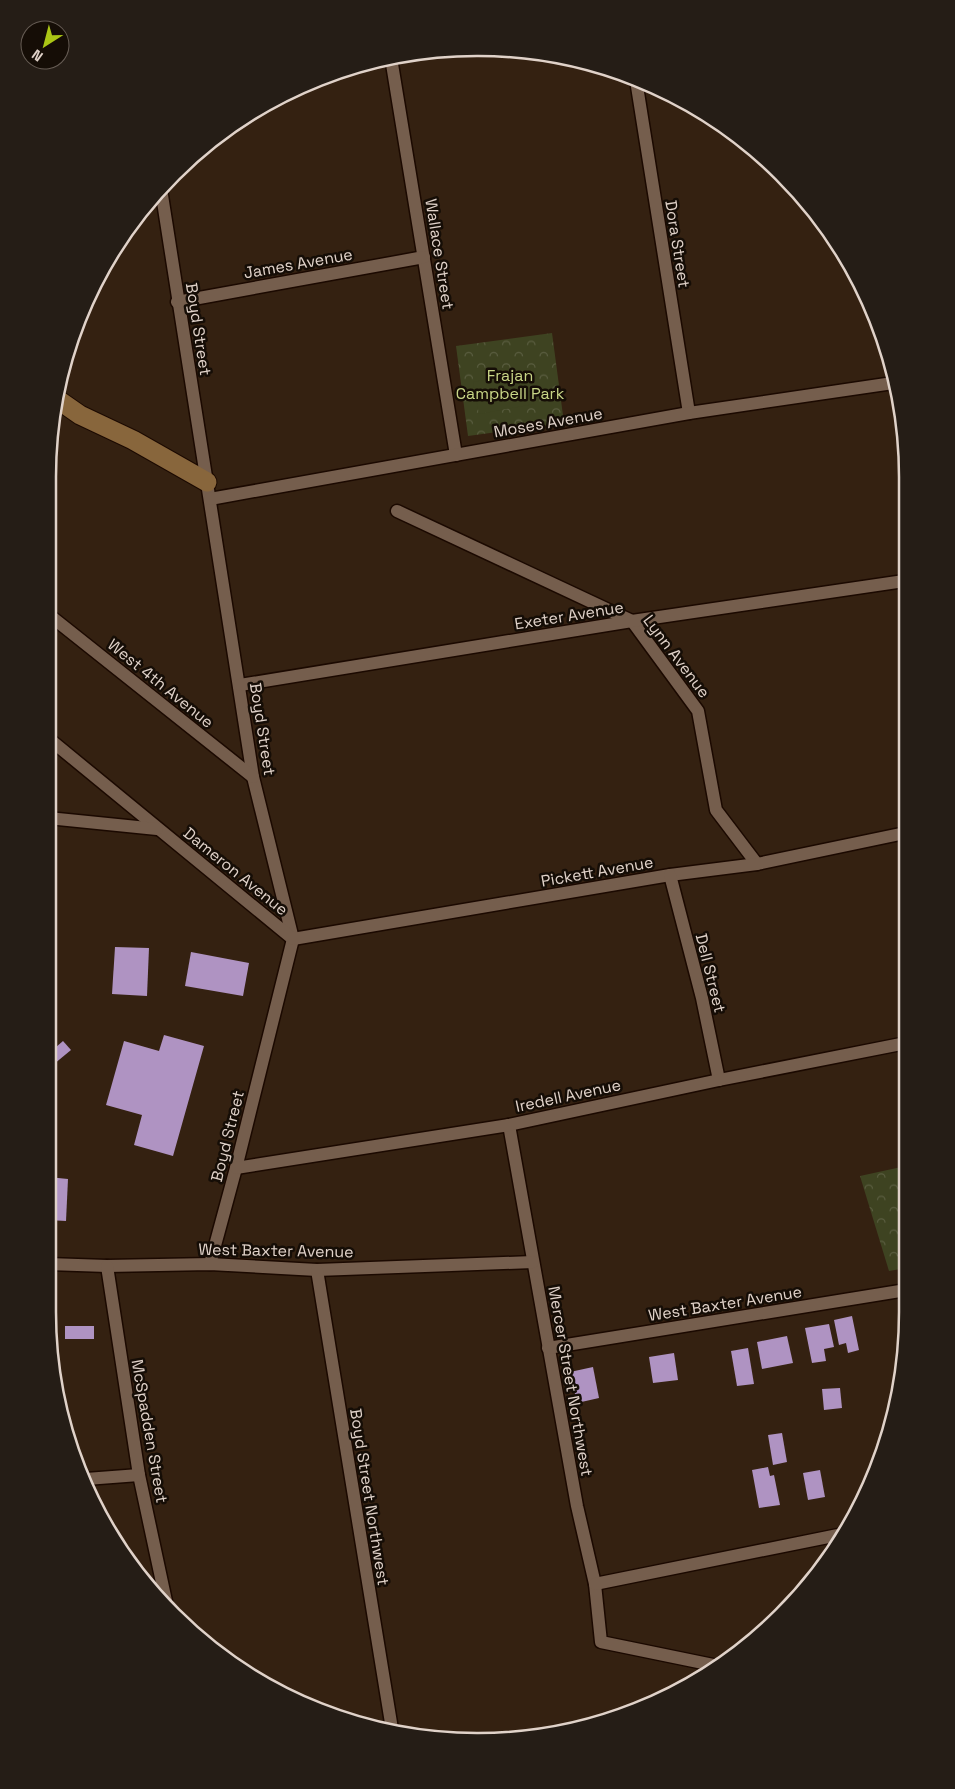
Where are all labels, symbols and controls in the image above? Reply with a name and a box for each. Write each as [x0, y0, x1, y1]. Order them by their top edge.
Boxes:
north arrow [20, 20, 70, 70]
text: N [28, 45, 46, 66]
street label: Wallace Street [420, 197, 459, 311]
street label: Dora Street [660, 199, 695, 289]
street label: James Avenue [242, 244, 354, 283]
street label: Boyd Street [181, 281, 216, 377]
park label: Frajan Campbell Park [456, 365, 565, 404]
street label: Moses Avenue [492, 403, 604, 442]
street label: Exeter Avenue [513, 597, 625, 634]
street label: Lynn Avenue [639, 611, 715, 702]
street label: West 4th Avenue [103, 634, 218, 733]
street label: Boyd Street [245, 681, 280, 777]
street label: Dameron Avenue [179, 823, 292, 920]
street label: Pickett Avenue [539, 851, 655, 892]
street label: Dell Street [691, 931, 730, 1015]
street label: Iredell Avenue [514, 1074, 623, 1117]
street label: Boyd Street [206, 1088, 249, 1184]
street label: West Baxter Avenue [198, 1239, 354, 1262]
street label: West Baxter Avenue [647, 1281, 803, 1326]
street label: Mercer Street Northwest [543, 1284, 598, 1478]
street label: McSpadden Street [127, 1358, 172, 1505]
street label: Boyd Street Northwest [345, 1407, 394, 1587]

